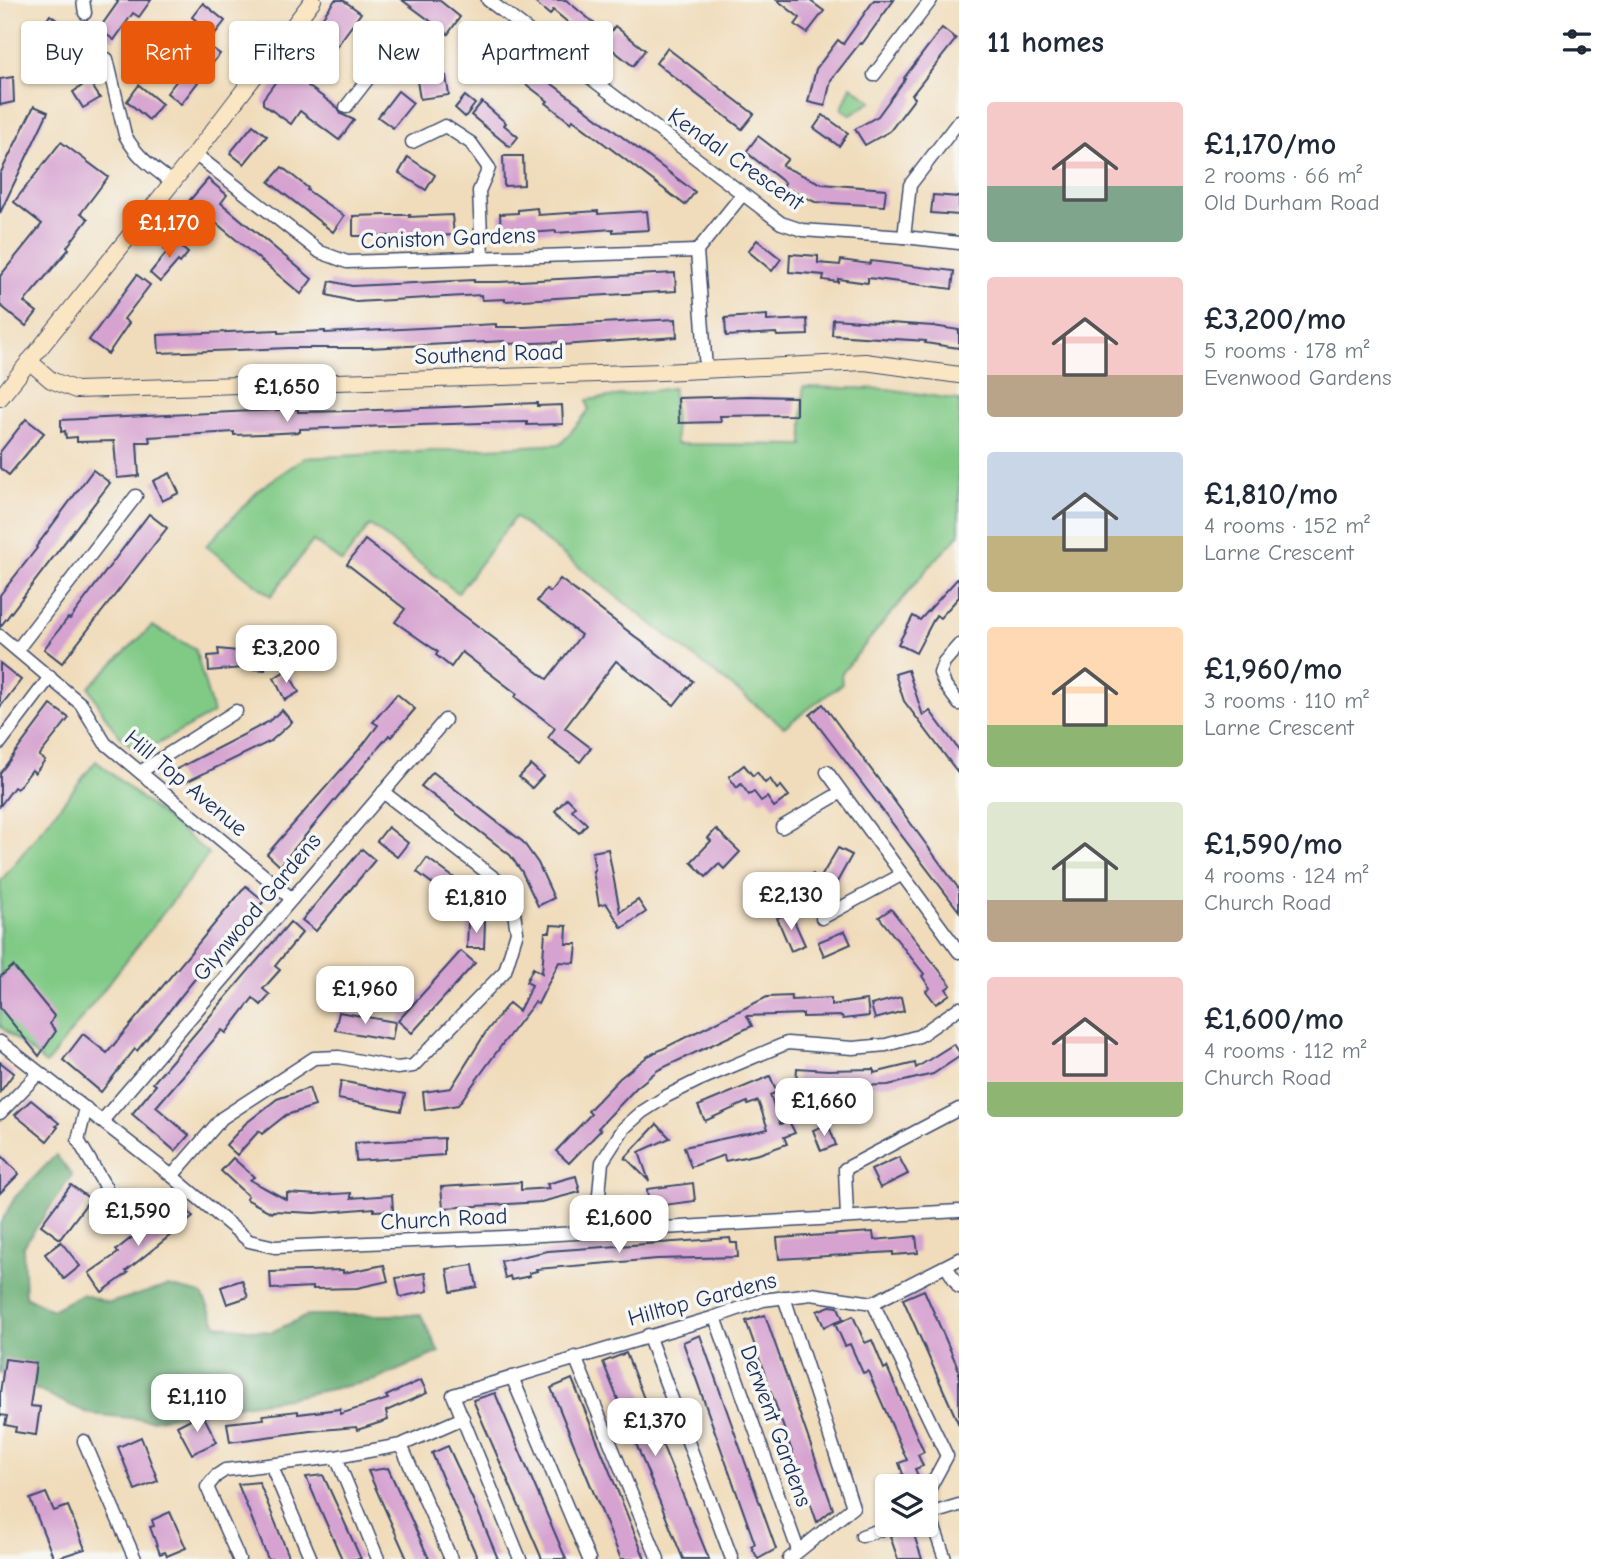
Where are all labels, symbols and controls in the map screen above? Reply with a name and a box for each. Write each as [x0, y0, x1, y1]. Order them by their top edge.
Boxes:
chip: Buy [21, 21, 107, 84]
chip: Rent [121, 21, 215, 84]
chip: Filters [229, 21, 339, 84]
chip: New [353, 21, 444, 84]
chip: Apartment [458, 21, 613, 84]
icon: filters [1558, 23, 1596, 61]
text: 11 homes [987, 25, 1104, 60]
street label: Kendal Crescent [663, 102, 810, 217]
text: £1,170/mo [1204, 127, 1336, 162]
icon: home [1043, 130, 1127, 214]
text: 2 rooms · 66 m² [1204, 162, 1362, 189]
text: Old Durham Road [1204, 189, 1380, 216]
pin: £1,170 [112, 201, 226, 260]
text: £1,170 [138, 209, 200, 236]
street label: Coniston Gardens [360, 221, 536, 255]
text: £3,200/mo [1204, 302, 1346, 337]
icon: home [1043, 305, 1127, 389]
text: 5 rooms · 178 m² [1204, 337, 1369, 364]
street label: Southend Road [414, 338, 564, 370]
pin: £1,650 [230, 364, 344, 424]
text: Evenwood Gardens [1204, 364, 1392, 391]
text: £1,650 [254, 373, 320, 400]
text: £1,810/mo [1204, 477, 1338, 512]
icon: home [1043, 480, 1127, 564]
text: 4 rooms · 152 m² [1204, 512, 1370, 539]
text: Larne Crescent [1204, 539, 1354, 566]
pin: £3,200 [229, 626, 343, 685]
text: £3,200 [252, 634, 320, 661]
text: £1,960/mo [1204, 652, 1342, 687]
icon: home [1043, 655, 1127, 739]
text: 3 rooms · 110 m² [1204, 687, 1369, 714]
text: Larne Crescent [1204, 714, 1354, 741]
street label: Hill Top Avenue [119, 724, 253, 842]
text: £1,590/mo [1204, 827, 1343, 862]
street label: Glynwood Gardens [187, 828, 327, 986]
icon: home [1043, 830, 1127, 914]
text: 4 rooms · 124 m² [1204, 862, 1368, 889]
pin: £2,130 [734, 872, 848, 932]
pin: £1,810 [419, 876, 533, 935]
text: £2,130 [759, 881, 823, 908]
text: £1,810 [445, 884, 507, 911]
text: Church Road [1204, 889, 1331, 916]
pin: £1,960 [308, 967, 422, 1026]
text: £1,960 [332, 975, 398, 1002]
text: £1,600/mo [1204, 1002, 1344, 1037]
icon: home [1043, 1005, 1127, 1089]
text: 4 rooms · 112 m² [1204, 1037, 1367, 1064]
text: Church Road [1204, 1064, 1331, 1091]
pin: £1,660 [767, 1078, 881, 1138]
text: £1,660 [791, 1087, 857, 1114]
pin: £1,590 [81, 1188, 195, 1248]
pin: £1,600 [562, 1196, 676, 1255]
text: £1,590 [105, 1197, 171, 1224]
street label: Church Road [380, 1202, 508, 1236]
text: £1,600 [586, 1204, 652, 1231]
street label: Hilltop Gardens [625, 1266, 779, 1332]
street label: Derwent Gardens [734, 1342, 818, 1510]
pin: £1,110 [140, 1374, 254, 1434]
text: £1,110 [167, 1383, 227, 1410]
pin: £1,370 [598, 1398, 712, 1458]
text: £1,370 [623, 1407, 687, 1434]
map controls [875, 1474, 938, 1537]
button: layers [875, 1474, 938, 1537]

